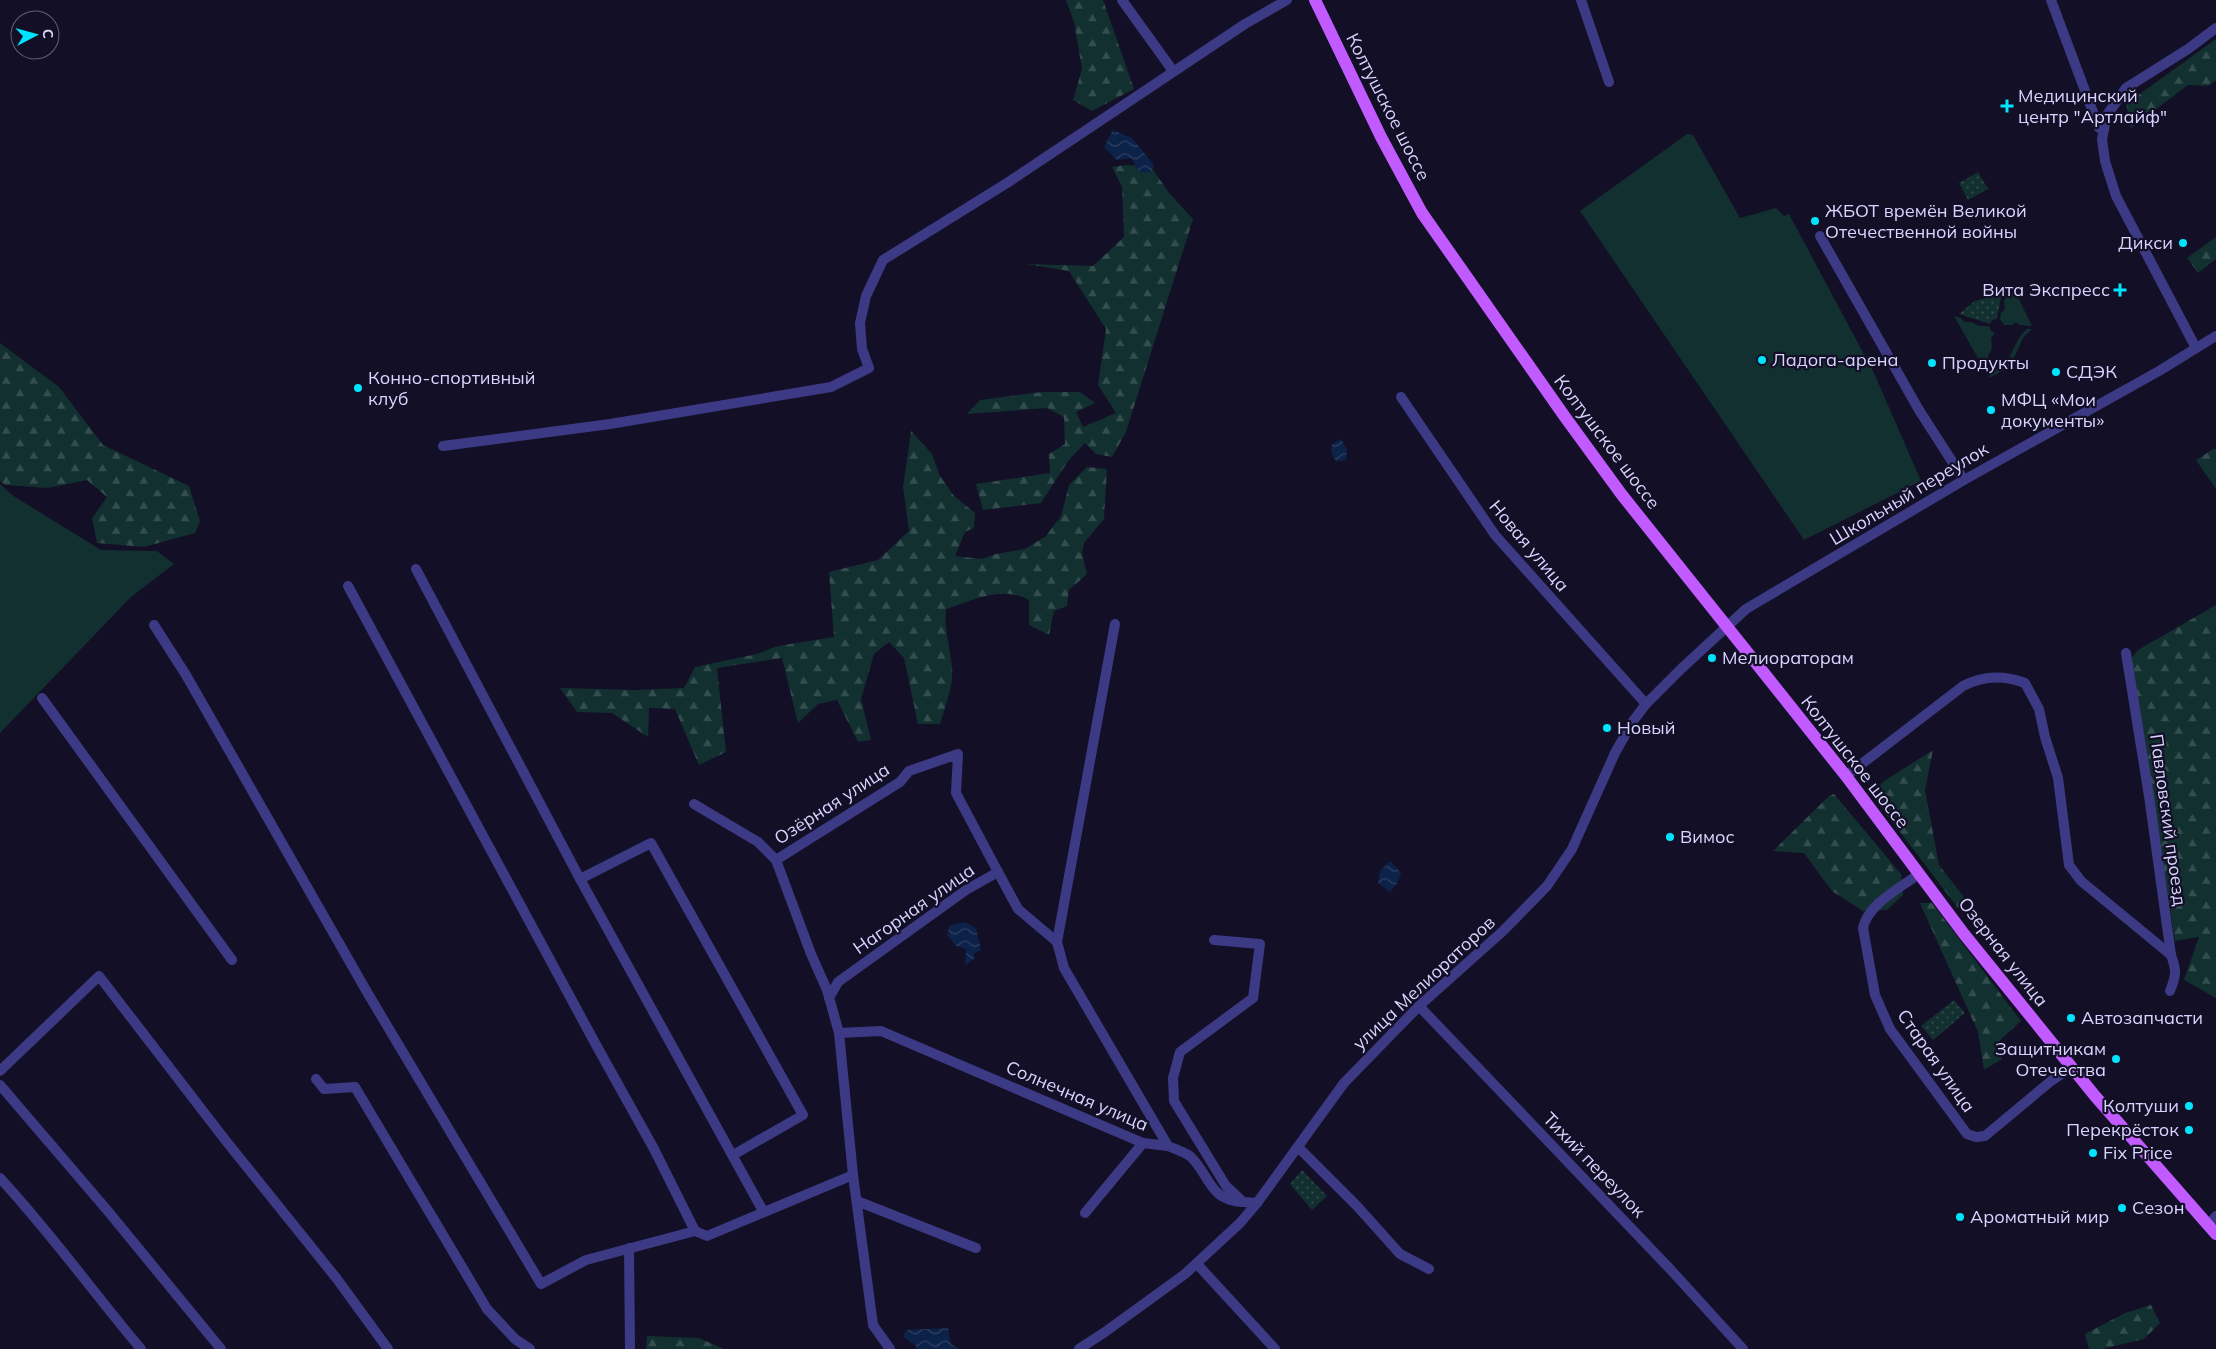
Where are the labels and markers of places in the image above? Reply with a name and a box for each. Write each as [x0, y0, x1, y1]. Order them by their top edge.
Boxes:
place label: Медицинский центр "Артлайф" [2018, 84, 2167, 128]
marker: Медицинский центр "Артлайф" [2000, 99, 2014, 113]
place label: ЖБОТ времён Великой Отечественной войны [1825, 199, 2027, 243]
marker: ЖБОТ времён Великой Отечественной войны [1809, 215, 1821, 227]
place label: Дикси [2118, 231, 2173, 254]
marker: Дикси [2177, 237, 2189, 249]
place label: Вита Экспресс [1982, 278, 2110, 301]
marker: Вита Экспресс [2114, 284, 2126, 296]
place label: Ладога-арена [1772, 348, 1898, 371]
place label: Продукты [1942, 351, 2029, 374]
marker: Ладога-арена [1756, 354, 1768, 366]
marker: Продукты [1926, 357, 1938, 369]
place label: СДЭК [2066, 360, 2117, 383]
place label: Конно-спортивный клуб [368, 366, 535, 410]
marker: СДЭК [2050, 366, 2062, 378]
marker: Конно-спортивный клуб [352, 382, 364, 394]
place label: МФЦ «Мои документы» [2001, 388, 2104, 432]
marker: МФЦ «Мои документы» [1985, 404, 1997, 416]
place label: Мелиораторам [1722, 646, 1854, 669]
marker: Мелиораторам [1706, 652, 1718, 664]
place label: Новый [1617, 716, 1675, 739]
marker: Новый [1601, 722, 1613, 734]
place label: Вимос [1680, 825, 1735, 848]
marker: Вимос [1664, 831, 1676, 843]
place label: Автозапчасти [2081, 1006, 2203, 1029]
marker: Автозапчасти [2065, 1012, 2077, 1024]
place label: Защитникам Отечества [1995, 1037, 2106, 1081]
marker: Защитникам Отечества [2110, 1053, 2122, 1065]
place label: Колтуши [2103, 1094, 2179, 1117]
marker: Колтуши [2183, 1100, 2195, 1112]
place label: Перекрёсток [2066, 1118, 2179, 1141]
marker: Перекрёсток [2183, 1124, 2195, 1136]
place label: Fix Price [2103, 1141, 2173, 1164]
marker: Fix Price [2087, 1147, 2099, 1159]
place label: Сезон [2132, 1196, 2184, 1219]
marker: Сезон [2116, 1202, 2128, 1214]
place label: Ароматный мир [1970, 1205, 2109, 1228]
marker: Ароматный мир [1954, 1211, 1966, 1223]

